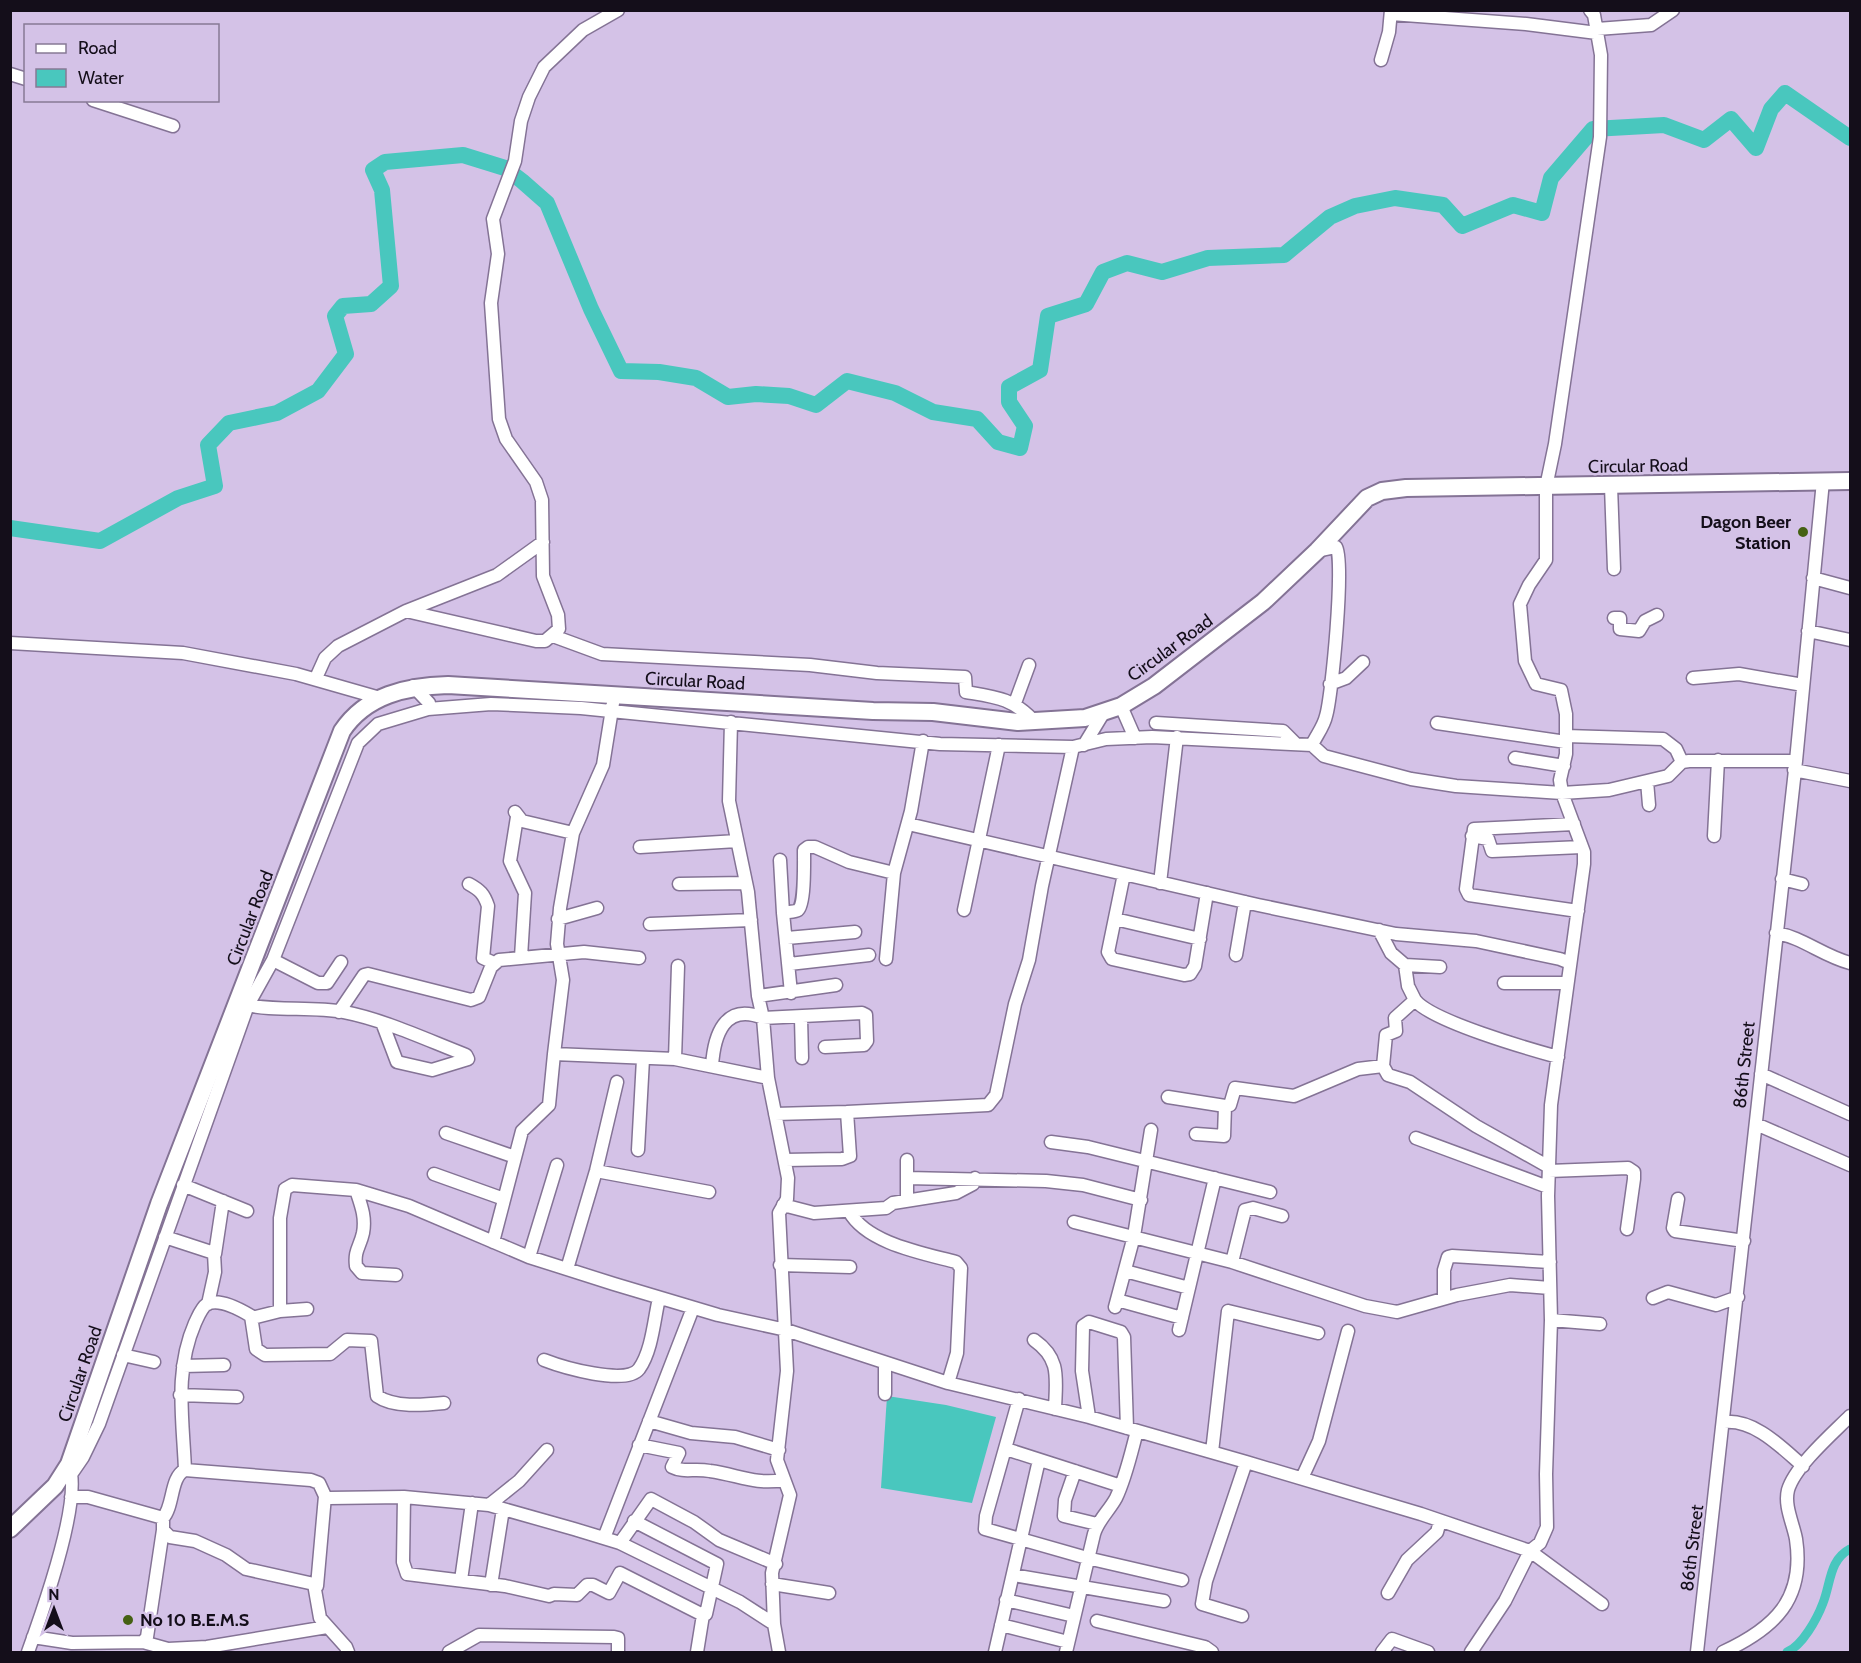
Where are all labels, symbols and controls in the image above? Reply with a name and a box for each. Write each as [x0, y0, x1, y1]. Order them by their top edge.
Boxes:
legend [24, 24, 219, 102]
text: Road [78, 37, 117, 59]
text: Water [78, 67, 124, 89]
street label: Circular Road [1588, 454, 1688, 478]
place label: Dagon Beer Station [1700, 511, 1791, 554]
marker: Dagon Beer Station [1796, 525, 1810, 539]
street label: Circular Road [1123, 610, 1217, 686]
street label: Circular Road [644, 667, 746, 695]
street label: Circular Road [222, 867, 278, 969]
street label: 86th Street [1728, 1020, 1760, 1110]
street label: Circular Road [53, 1323, 107, 1425]
street label: 86th Street [1676, 1503, 1708, 1593]
north arrow [24, 1579, 84, 1639]
text: N [48, 1585, 60, 1604]
place label: No 10 B.E.M.S [140, 1609, 249, 1631]
marker: No 10 B.E.M.S [121, 1613, 135, 1627]

